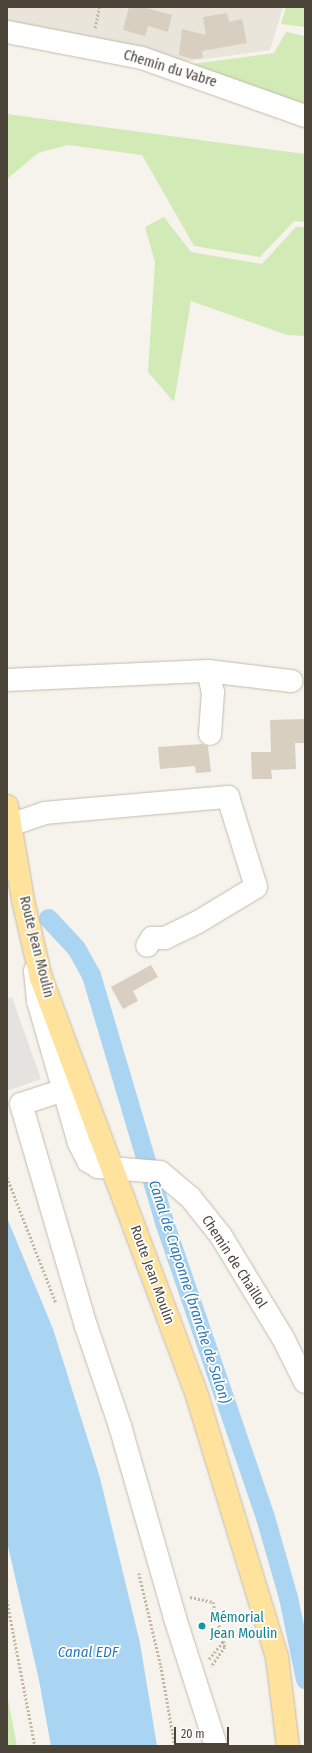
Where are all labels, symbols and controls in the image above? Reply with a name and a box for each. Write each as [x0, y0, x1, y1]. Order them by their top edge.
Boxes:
street label: Chemin du Vabre [121, 47, 219, 91]
street label: Route Jean Moulin [15, 894, 57, 1000]
water label: Canal de Craponne (branche de Salon) [144, 1178, 234, 1406]
street label: Chemin de Chaillol [198, 1213, 270, 1311]
street label: Route Jean Moulin [126, 1223, 178, 1327]
place label: Mémorial Jean Moulin [210, 1610, 277, 1642]
marker: Mémorial Jean Moulin [197, 1621, 207, 1631]
water label: Canal EDF [58, 1644, 118, 1662]
scale bar [176, 1719, 231, 1745]
text: 20 m [181, 1727, 205, 1741]

